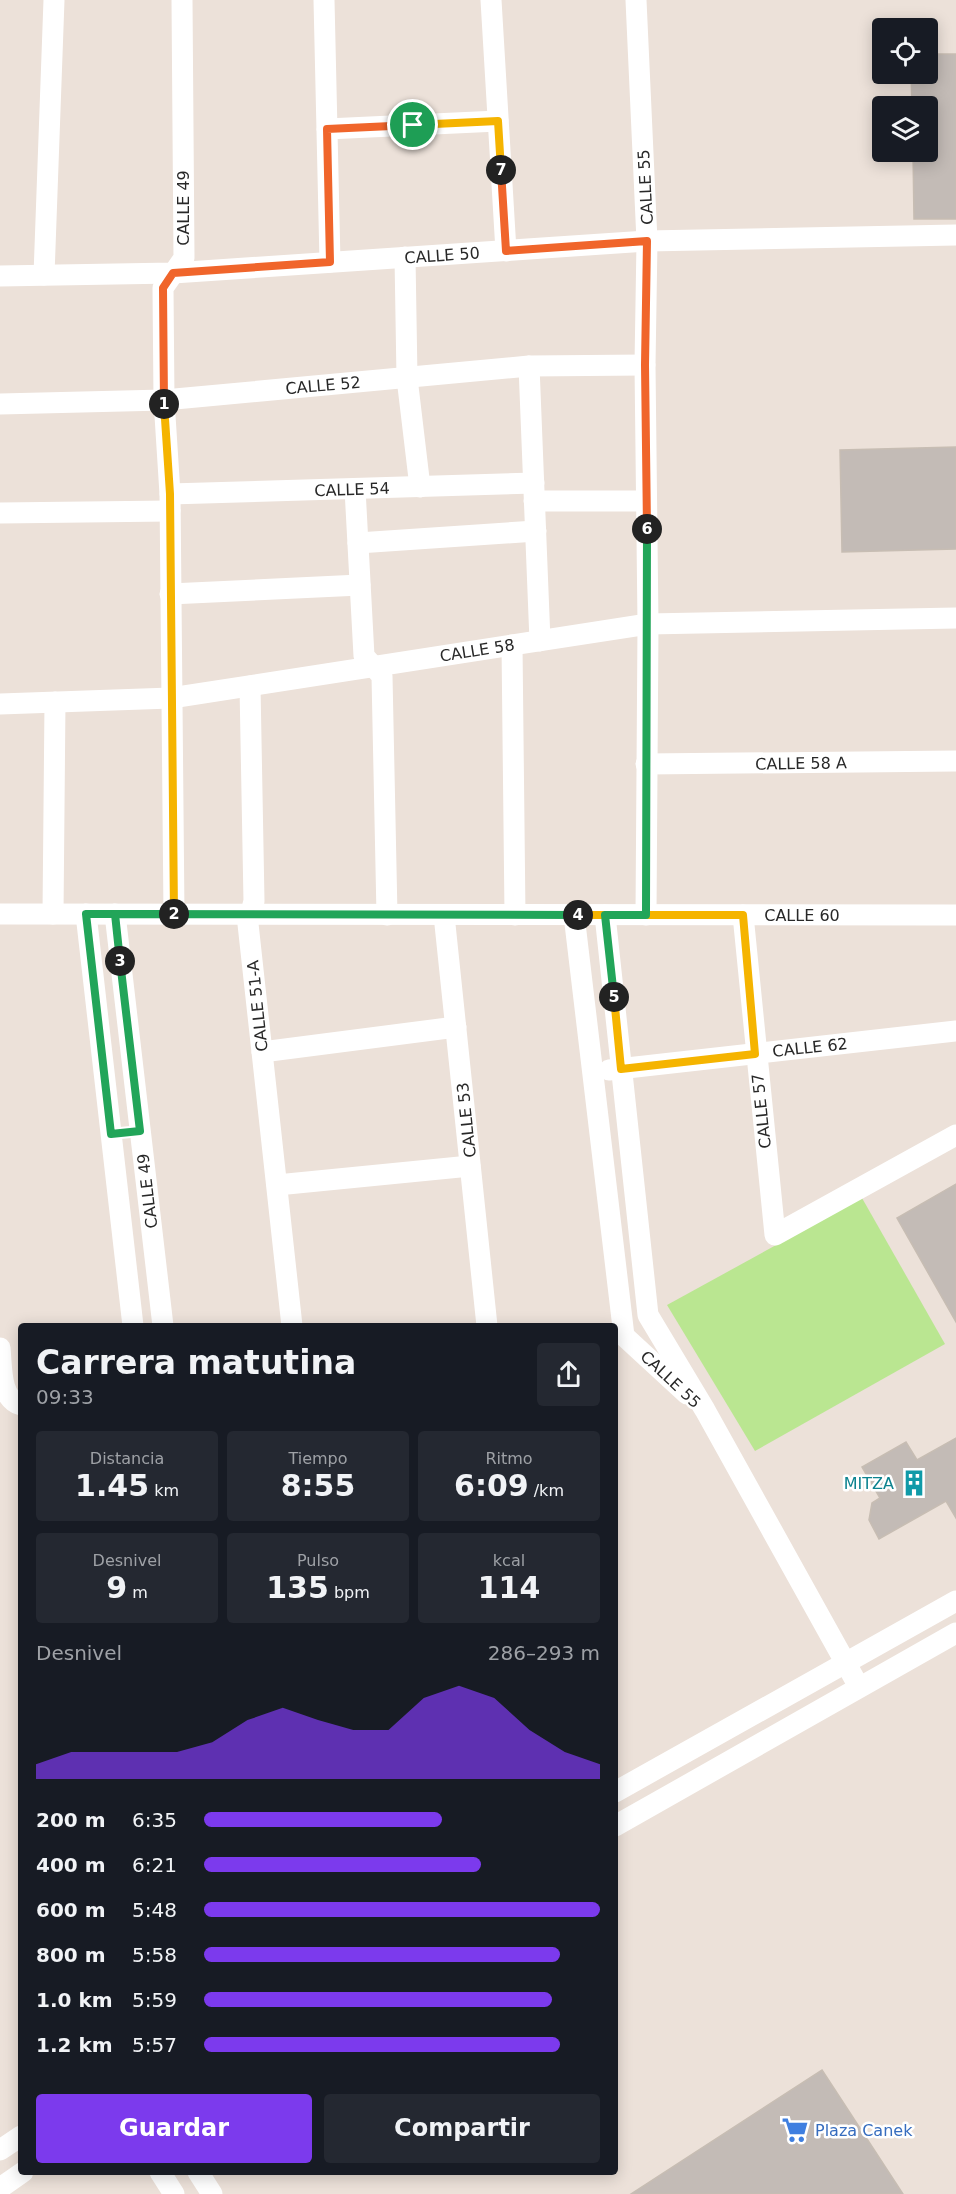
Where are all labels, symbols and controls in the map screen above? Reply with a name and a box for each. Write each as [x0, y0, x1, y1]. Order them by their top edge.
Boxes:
map controls [872, 18, 938, 162]
button: locate [872, 18, 938, 84]
button: layers [872, 96, 938, 162]
pin [387, 99, 438, 150]
icon: arrive [396, 108, 429, 141]
street label: CALLE 55 [634, 149, 657, 225]
pin: 7 [486, 155, 516, 185]
text: 7 [495, 160, 507, 179]
street label: CALLE 49 [174, 170, 193, 246]
street label: CALLE 50 [404, 243, 480, 268]
street label: CALLE 52 [285, 373, 361, 398]
pin: 1 [149, 389, 179, 419]
text: 1 [158, 394, 170, 413]
street label: CALLE 54 [314, 479, 390, 500]
pin: 6 [632, 514, 662, 544]
text: 6 [641, 519, 653, 538]
street label: CALLE 58 [438, 635, 516, 666]
street label: CALLE 58 A [755, 753, 847, 774]
pin: 2 [159, 899, 189, 929]
pin: 4 [563, 900, 593, 930]
text: 2 [168, 904, 180, 923]
text: 4 [572, 905, 584, 924]
street label: CALLE 60 [764, 906, 840, 925]
pin: 3 [105, 946, 135, 976]
text: 3 [114, 951, 126, 970]
street label: CALLE 51-A [243, 959, 272, 1053]
pin: 5 [599, 982, 629, 1012]
text: 5 [608, 987, 620, 1006]
street label: CALLE 62 [772, 1034, 849, 1061]
street label: CALLE 57 [748, 1072, 775, 1149]
street label: CALLE 53 [453, 1081, 480, 1158]
street label: CALLE 49 [133, 1152, 162, 1230]
text: Carrera matutina [36, 1343, 356, 1382]
button: share [537, 1343, 600, 1406]
street label: CALLE 55 [637, 1347, 705, 1412]
text: 09:33 [36, 1385, 94, 1409]
text: Distancia [90, 1449, 164, 1468]
text: Tiempo [288, 1449, 348, 1468]
text: Ritmo [485, 1449, 533, 1468]
text: 1.45 [75, 1468, 149, 1503]
text: 8:55 [281, 1468, 355, 1503]
text: 6:09 [454, 1468, 529, 1503]
building icon: MITZA [899, 1468, 929, 1498]
place label: MITZA [844, 1474, 894, 1493]
text: km [149, 1481, 179, 1500]
text: /km [529, 1481, 564, 1500]
text: Desnivel [93, 1551, 161, 1570]
text: Pulso [297, 1551, 339, 1570]
text: kcal [493, 1551, 525, 1570]
text: 9 [106, 1570, 127, 1605]
text: 135 [266, 1570, 329, 1605]
text: 114 [478, 1570, 540, 1605]
text: m [127, 1583, 148, 1602]
text: bpm [329, 1583, 370, 1602]
text: Desnivel [36, 1641, 122, 1665]
text: 286–293 m [488, 1641, 600, 1665]
text: 200 m [36, 1808, 106, 1832]
text: 6:35 [132, 1808, 177, 1832]
text: 400 m [36, 1853, 106, 1877]
text: 6:21 [132, 1853, 177, 1877]
text: 600 m [36, 1898, 106, 1922]
text: 5:48 [132, 1898, 177, 1922]
text: 800 m [36, 1943, 106, 1967]
text: 5:58 [132, 1943, 177, 1967]
text: 1.0 km [36, 1988, 113, 2012]
text: 5:59 [132, 1988, 177, 2012]
text: 1.2 km [36, 2033, 113, 2057]
text: 5:57 [132, 2033, 177, 2057]
button: Guardar [36, 2094, 312, 2163]
button: Compartir [324, 2094, 600, 2163]
supermarket icon: Plaza Canek [780, 2115, 810, 2145]
place label: Plaza Canek [815, 2121, 913, 2140]

